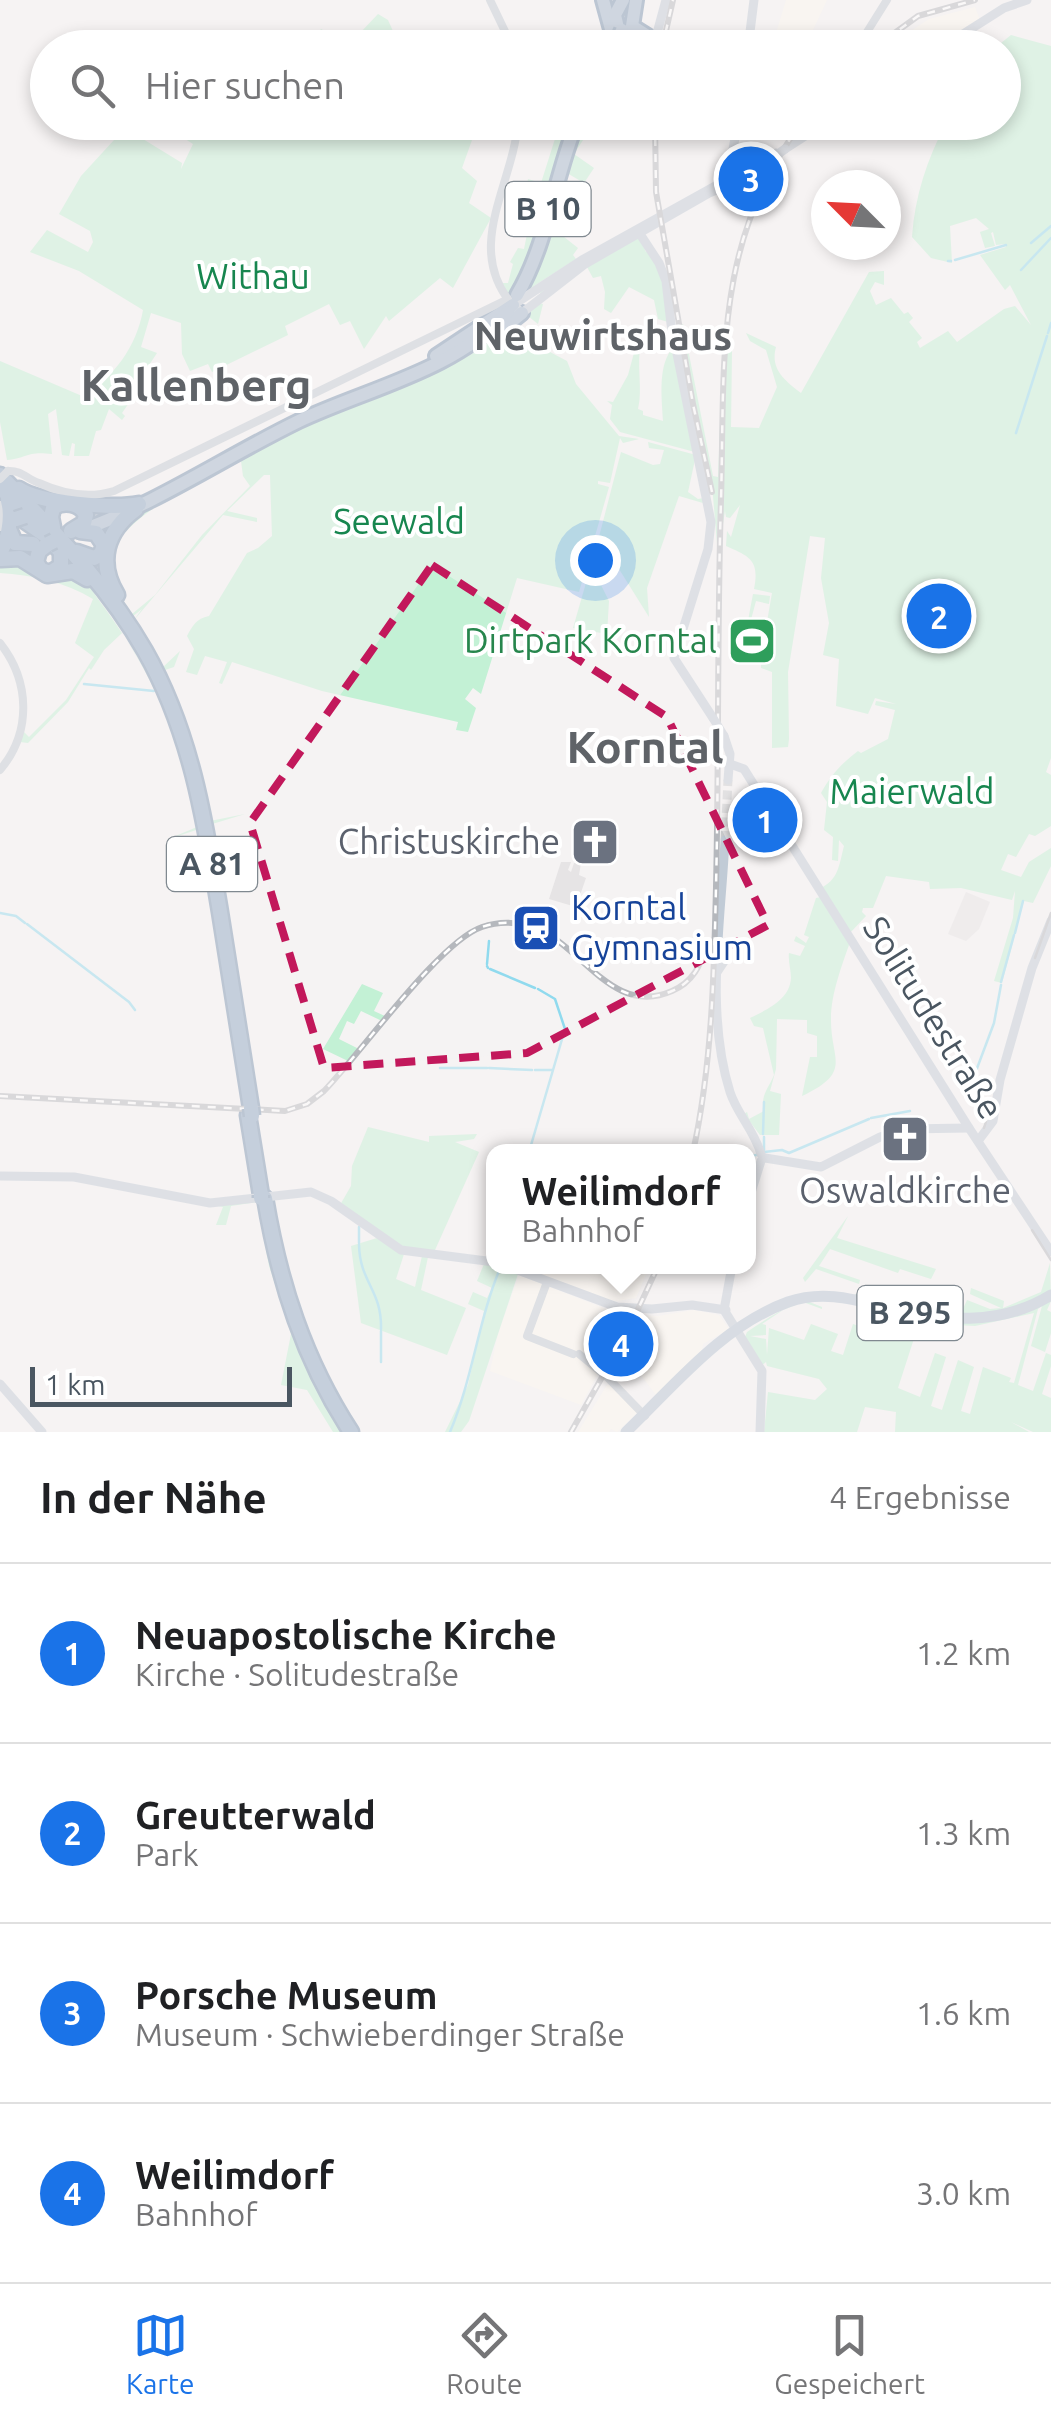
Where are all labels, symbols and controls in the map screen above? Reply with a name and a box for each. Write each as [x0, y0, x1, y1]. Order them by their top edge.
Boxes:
search box [30, 30, 1021, 140]
icon: search [65, 58, 120, 113]
text: Hier suchen [145, 64, 345, 106]
pin: 3 [718, 142, 784, 216]
north arrow [811, 170, 901, 260]
road number: B 10 [506, 182, 590, 236]
park label: Withau [196, 256, 310, 296]
district label: Neuwirtshaus [474, 313, 732, 358]
district label: Kallenberg [80, 359, 312, 410]
park label: Seewald [333, 501, 465, 541]
your location [570, 535, 621, 586]
pin: 2 [906, 578, 972, 654]
sports icon: Dirtpark Korntal [726, 615, 778, 667]
place label: Dirtpark Korntal [464, 620, 717, 660]
district label: Korntal [566, 721, 724, 772]
park label: Maierwald [830, 771, 994, 811]
pin: 1 [732, 782, 798, 858]
church icon: Christuskirche [569, 816, 621, 868]
place label: Christuskirche [338, 821, 560, 861]
road number: A 81 [167, 837, 257, 891]
place label: Korntal Gymnasium [571, 887, 753, 967]
station icon: Korntal Gymnasium [510, 902, 562, 954]
street label: Solitudestraße [856, 909, 1012, 1126]
church icon: Oswaldkirche [879, 1113, 931, 1165]
popup [486, 1144, 756, 1274]
text: Weilimdorf [522, 1170, 720, 1212]
place label: Oswaldkirche [799, 1170, 1011, 1210]
text: Bahnhof [522, 1212, 644, 1248]
road number: B 295 [858, 1286, 962, 1340]
pin: 4 [588, 1306, 654, 1382]
scale bar [30, 1362, 292, 1406]
text: 1 km [45, 1369, 106, 1400]
text: In der Nähe [40, 1474, 267, 1521]
text: 4 Ergebnisse [829, 1479, 1011, 1515]
text: Neuapostolische Kirche [135, 1614, 557, 1656]
text: 1 [63, 1635, 82, 1671]
text: 1.2 km [916, 1635, 1011, 1671]
text: Kirche · Solitudestraße [135, 1656, 459, 1692]
text: Greutterwald [135, 1794, 376, 1836]
text: 2 [63, 1815, 82, 1851]
text: 1.3 km [916, 1815, 1011, 1851]
text: Park [135, 1836, 199, 1872]
text: Porsche Museum [135, 1974, 438, 2016]
text: 3 [63, 1995, 82, 2031]
text: 1.6 km [916, 1995, 1011, 2031]
text: Museum · Schwieberdinger Straße [135, 2016, 625, 2052]
text: Weilimdorf [135, 2154, 334, 2196]
text: 4 [63, 2175, 82, 2211]
text: 3.0 km [916, 2175, 1011, 2211]
text: Bahnhof [135, 2196, 258, 2232]
tab: Karte [126, 2308, 194, 2399]
tab: Route [446, 2308, 522, 2399]
tab: Gespeichert [774, 2308, 925, 2399]

